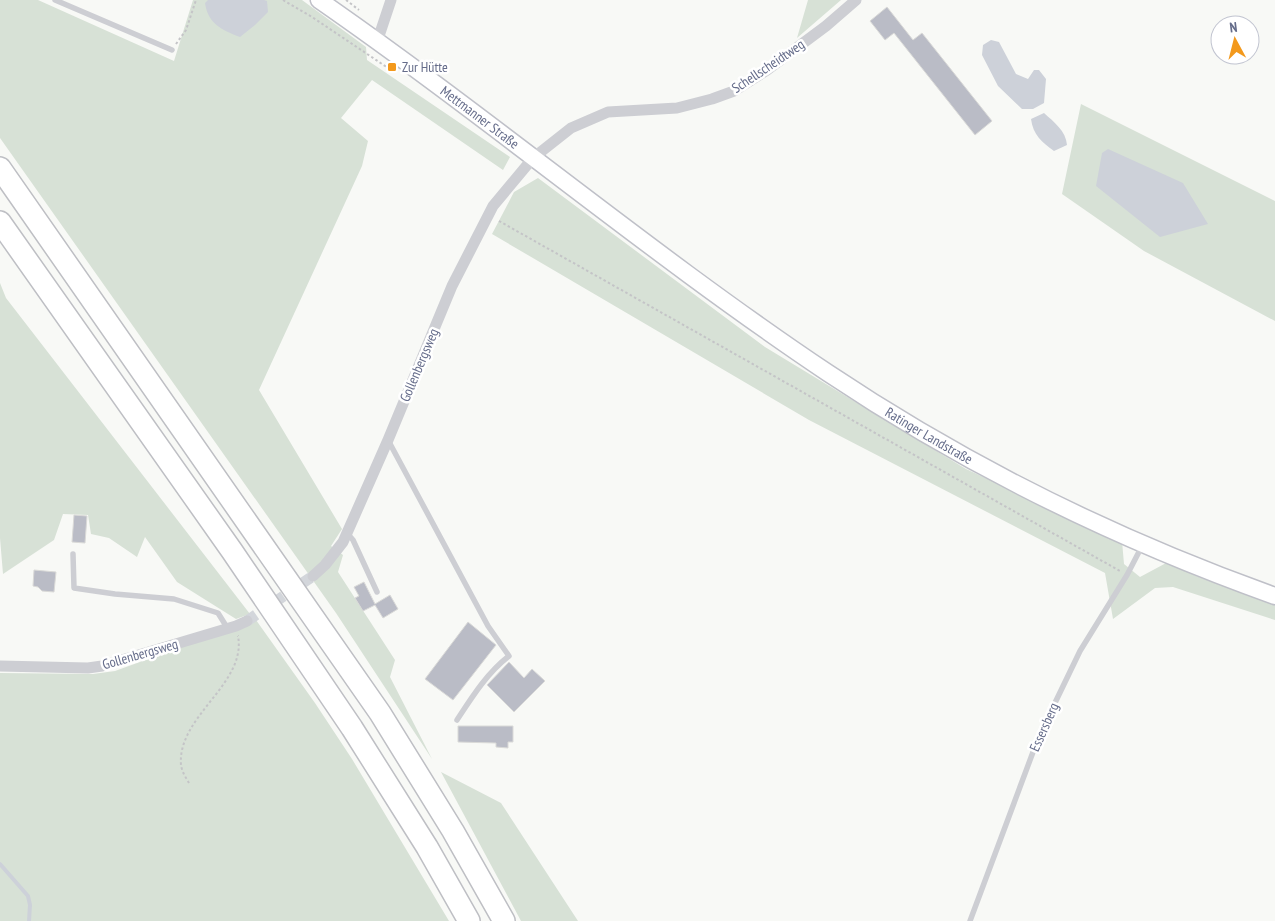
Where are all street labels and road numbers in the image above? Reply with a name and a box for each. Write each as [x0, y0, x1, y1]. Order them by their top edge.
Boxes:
street label: Schellscheidtweg [728, 35, 808, 97]
street label: Mettmanner Straße [437, 82, 523, 153]
street label: Gollenbergsweg [396, 326, 442, 404]
street label: Ratinger Landstraße [882, 403, 976, 468]
street label: Gollenbergsweg [100, 635, 180, 673]
street label: Essersberg [1025, 700, 1063, 754]

